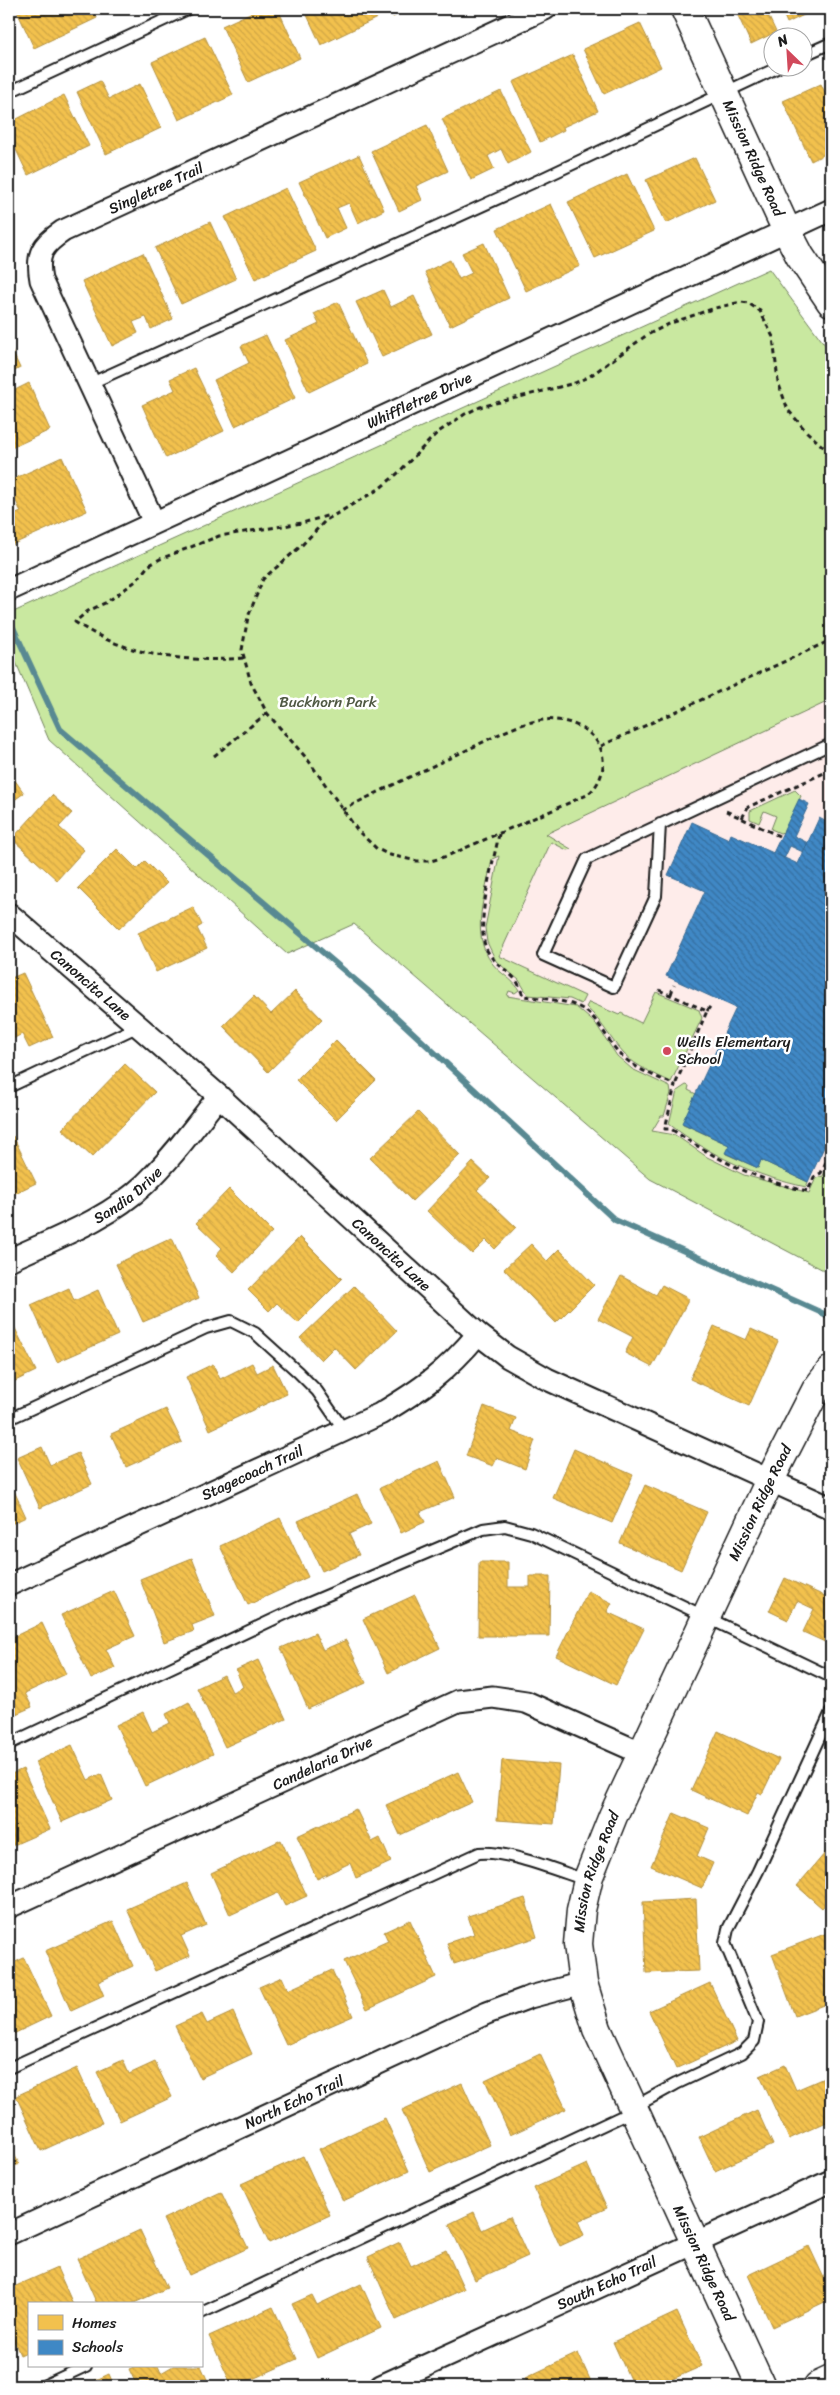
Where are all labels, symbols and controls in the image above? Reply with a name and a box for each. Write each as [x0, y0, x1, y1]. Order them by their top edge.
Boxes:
text: N [772, 27, 793, 54]
north arrow [762, 28, 812, 78]
street label: Mission Ridge Road [715, 95, 792, 222]
street label: Singletree Trail [104, 155, 208, 221]
street label: Whiffletree Drive [362, 365, 476, 436]
park label: Buckhorn Park [279, 689, 378, 715]
street label: Canoncita Lane [44, 942, 137, 1027]
place label: Wells Elementary School [677, 1029, 791, 1072]
marker: Wells Elementary School [661, 1045, 673, 1057]
street label: Sandia Drive [88, 1160, 169, 1231]
street label: Canoncita Lane [346, 1211, 437, 1298]
street label: Stagecoach Trail [197, 1438, 308, 1508]
street label: Mission Ridge Road [721, 1439, 799, 1565]
street label: Candelaria Drive [268, 1729, 377, 1798]
street label: Mission Ridge Road [566, 1806, 627, 1934]
street label: North Echo Trail [240, 2068, 349, 2137]
street label: Mission Ridge Road [666, 2200, 743, 2327]
street label: South Echo Trail [552, 2249, 662, 2317]
legend [28, 2302, 202, 2368]
text: Homes [72, 2310, 116, 2336]
text: Schools [72, 2334, 123, 2360]

